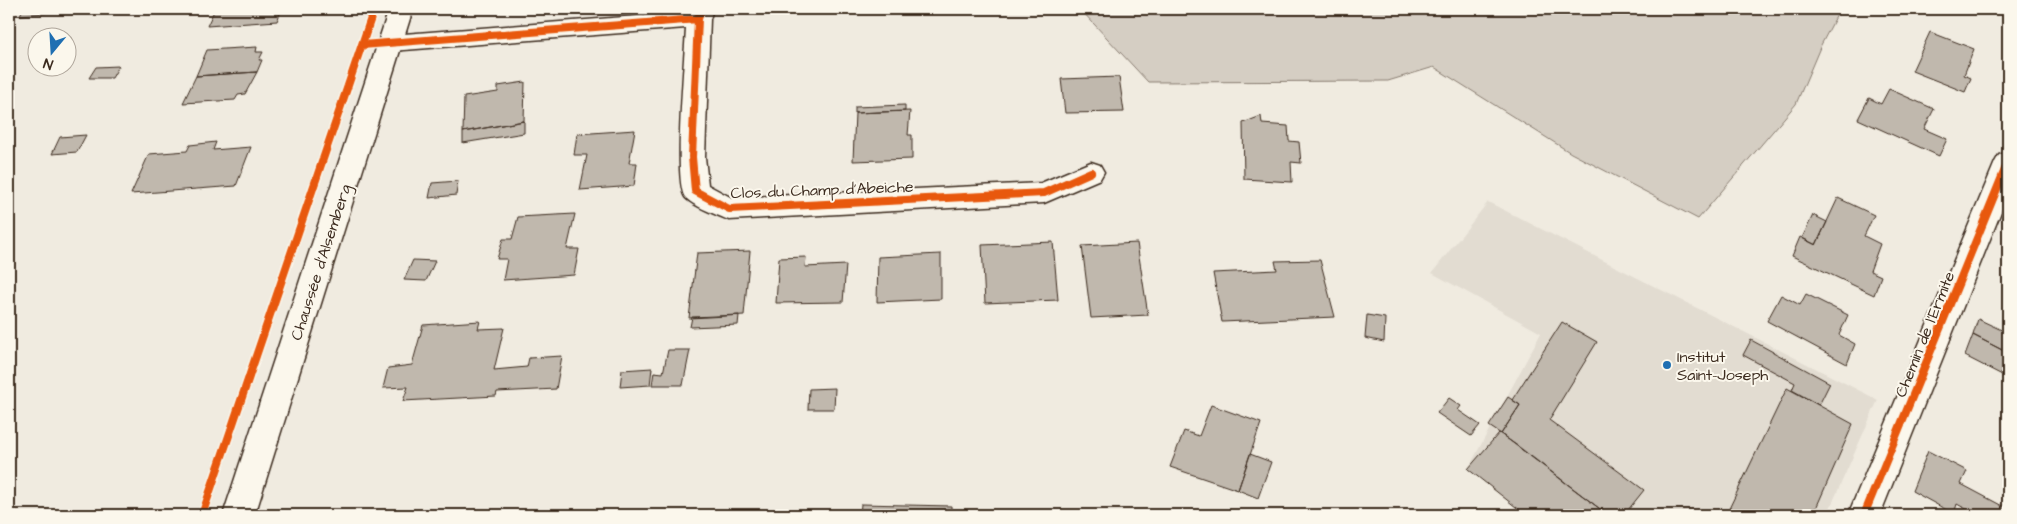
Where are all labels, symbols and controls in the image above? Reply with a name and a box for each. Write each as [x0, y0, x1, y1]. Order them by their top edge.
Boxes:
north arrow [28, 28, 78, 78]
text: N [41, 52, 56, 74]
street label: Clos du Champ d'Abeiche [730, 176, 914, 204]
street label: Chaussée d'Alsemberg [285, 182, 358, 343]
street label: Chemin de l'Ermite [1890, 268, 1960, 401]
place label: Institut Saint-Joseph [1677, 346, 1768, 386]
marker: Institut Saint-Joseph [1661, 359, 1673, 371]

